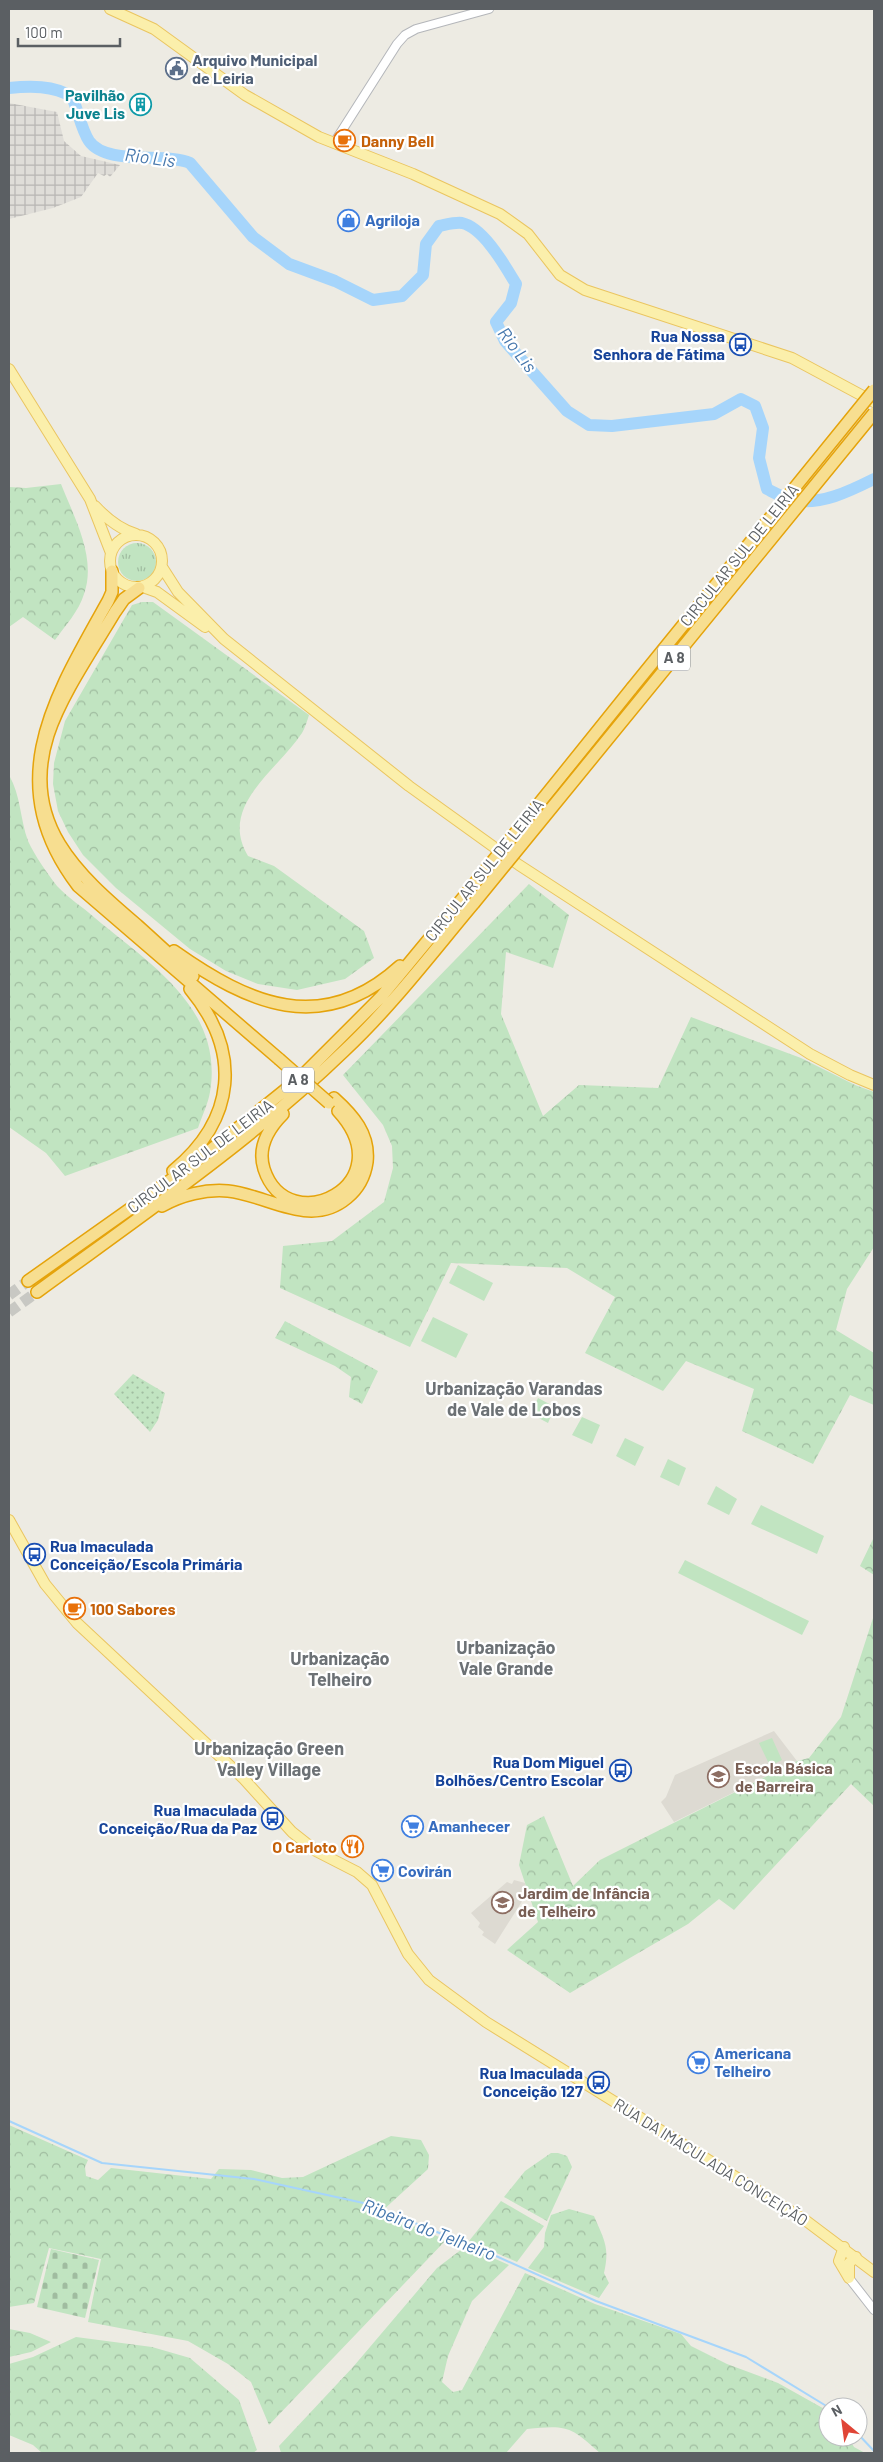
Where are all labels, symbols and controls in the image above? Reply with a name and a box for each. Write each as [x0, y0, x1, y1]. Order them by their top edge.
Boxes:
scale bar [18, 15, 120, 47]
text: 100 m [25, 23, 63, 41]
place label: Arquivo Municipal de Leiria [192, 50, 317, 87]
public building icon: Arquivo Municipal de Leiria [164, 57, 188, 81]
place label: Pavilhão Juve Lis [65, 85, 125, 122]
building icon: Pavilhão Juve Lis [129, 92, 153, 116]
cafe icon: Danny Bell [333, 129, 357, 153]
place label: Danny Bell [361, 131, 434, 150]
water label: Rio Lis [123, 143, 177, 171]
shop icon: Agriloja [337, 208, 361, 232]
place label: Agriloja [365, 210, 420, 229]
water label: Rio Lis [494, 322, 542, 376]
place label: Rua Nossa Senhora de Fátima [593, 326, 725, 363]
bus stop icon: Rua Nossa Senhora de Fátima [729, 333, 753, 357]
street label: CIRCULAR SUL DE LEIRIA [675, 480, 802, 630]
road number: A 8 [658, 646, 690, 670]
street label: CIRCULAR SUL DE LEIRIA [420, 795, 547, 945]
road number: A 8 [282, 1068, 314, 1092]
street label: CIRCULAR SUL DE LEIRIA [123, 1094, 277, 1217]
district label: Urbanização Varandas de Vale de Lobos [425, 1377, 603, 1420]
place label: Rua Imaculada Conceição/Escola Primária [50, 1536, 243, 1573]
bus stop icon: Rua Imaculada Conceição/Escola Primária [22, 1543, 46, 1567]
cafe icon: 100 Sabores [62, 1597, 86, 1621]
place label: 100 Sabores [90, 1599, 175, 1618]
district label: Urbanização Vale Grande [456, 1636, 556, 1679]
district label: Urbanização Telheiro [290, 1647, 390, 1690]
district label: Urbanização Green Valley Village [194, 1737, 344, 1780]
place label: Rua Dom Miguel Bolhões/Centro Escolar [435, 1752, 604, 1789]
place label: Escola Básica de Barreira [735, 1758, 833, 1795]
bus stop icon: Rua Dom Miguel Bolhões/Centro Escolar [608, 1759, 632, 1783]
school or university icon: Escola Básica de Barreira [707, 1765, 731, 1789]
place label: Rua Imaculada Conceição/Rua da Paz [99, 1800, 257, 1837]
bus stop icon: Rua Imaculada Conceição/Rua da Paz [261, 1807, 285, 1831]
supermarket icon: Amanhecer [400, 1814, 424, 1838]
place label: Amanhecer [428, 1816, 510, 1835]
restaurant icon: O Carloto [341, 1835, 365, 1859]
place label: O Carloto [272, 1837, 337, 1856]
supermarket icon: Covirán [370, 1859, 394, 1883]
place label: Covirán [398, 1861, 452, 1880]
place label: Jardim de Infância de Telheiro [518, 1883, 650, 1920]
school or university icon: Jardim de Infância de Telheiro [490, 1890, 514, 1914]
place label: Americana Telheiro [714, 2043, 791, 2080]
supermarket icon: Americana Telheiro [686, 2050, 710, 2074]
place label: Rua Imaculada Conceição 127 [480, 2063, 583, 2100]
bus stop icon: Rua Imaculada Conceição 127 [587, 2070, 611, 2094]
street label: RUA DA IMACULADA CONCEIÇÃO [611, 2094, 812, 2229]
water label: Ribeira do Telheiro [360, 2194, 499, 2265]
north arrow [818, 2397, 868, 2447]
text: N [828, 2401, 845, 2420]

